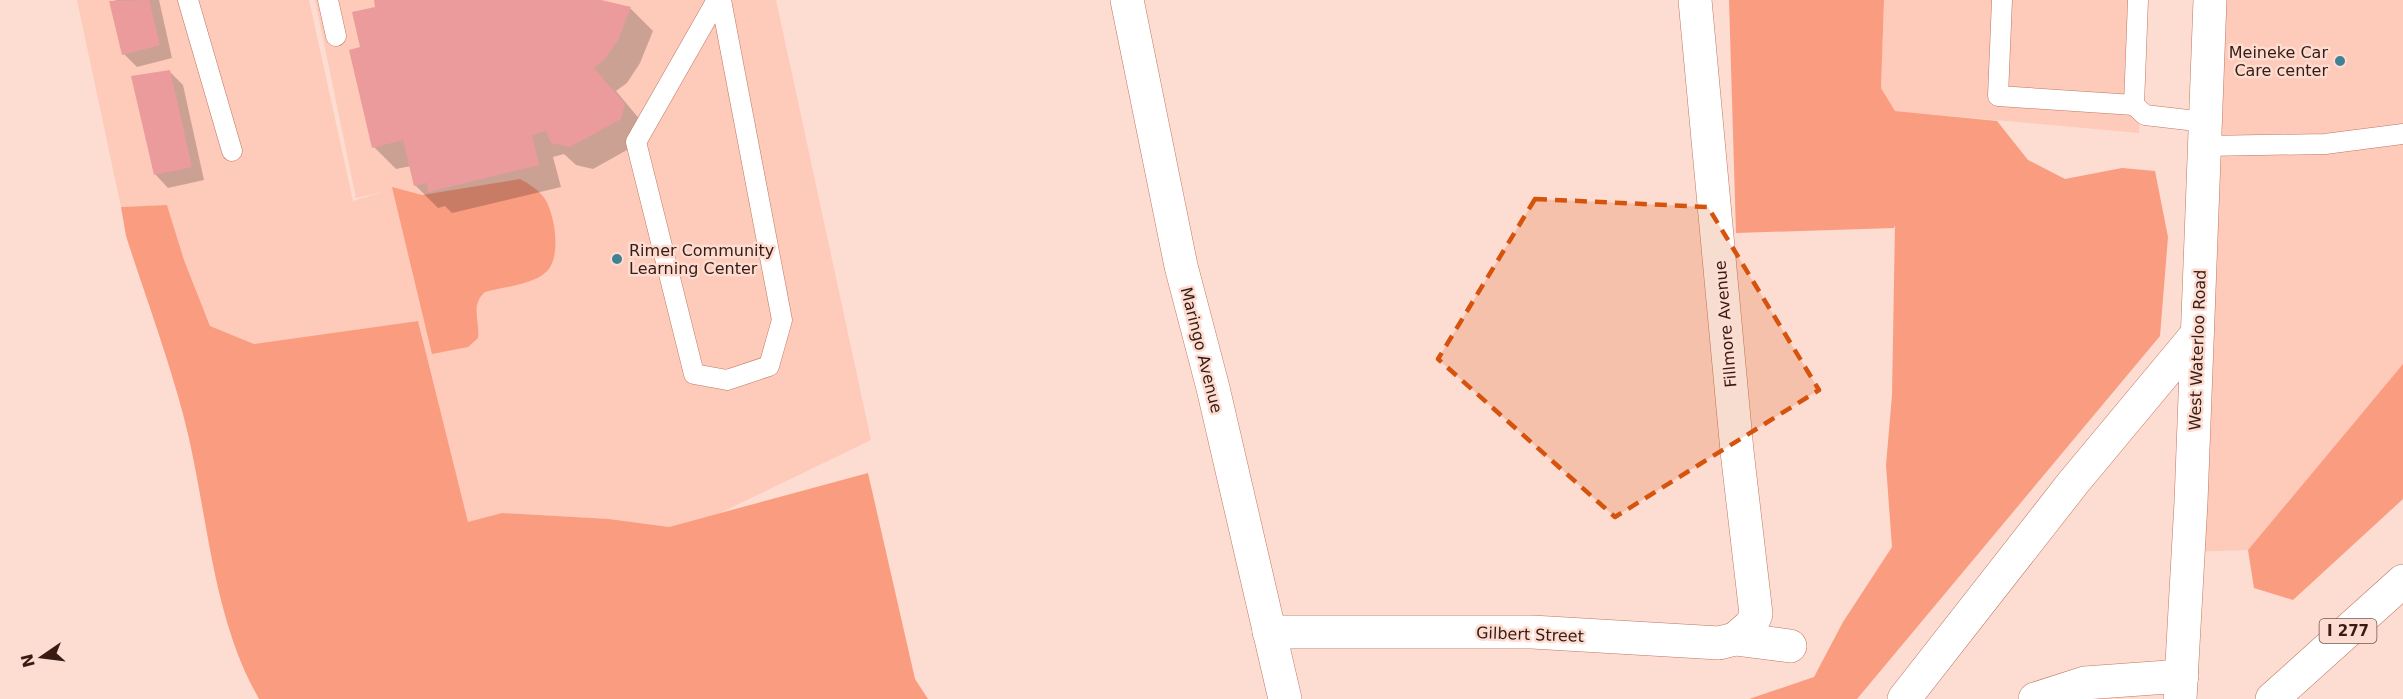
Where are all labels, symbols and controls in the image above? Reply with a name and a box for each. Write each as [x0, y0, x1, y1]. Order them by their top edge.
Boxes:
place label: Meineke Car Care center [2229, 43, 2328, 80]
marker: Meineke Car Care center [2333, 54, 2347, 68]
place label: Rimer Community Learning Center [629, 241, 774, 278]
marker: Rimer Community Learning Center [610, 252, 624, 266]
street label: Fillmore Avenue [1710, 260, 1741, 388]
street label: West Waterloo Road [2185, 269, 2210, 431]
street label: Maringo Avenue [1177, 285, 1226, 415]
road number: I 277 [2320, 619, 2376, 643]
street label: Gilbert Street [1476, 623, 1584, 646]
north arrow [12, 627, 72, 687]
text: N [17, 652, 39, 669]

